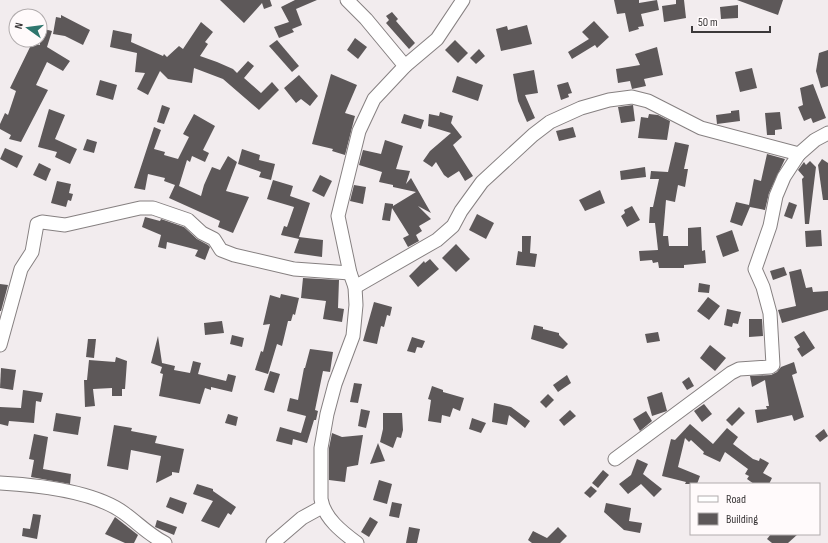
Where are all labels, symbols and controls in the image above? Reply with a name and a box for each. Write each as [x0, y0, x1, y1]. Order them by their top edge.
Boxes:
north arrow [8, 8, 48, 48]
scale bar [692, 8, 770, 34]
text: 50 m [698, 15, 718, 30]
text: N [12, 21, 26, 30]
legend [690, 483, 820, 535]
text: Road [726, 492, 746, 507]
text: Building [726, 512, 758, 527]

